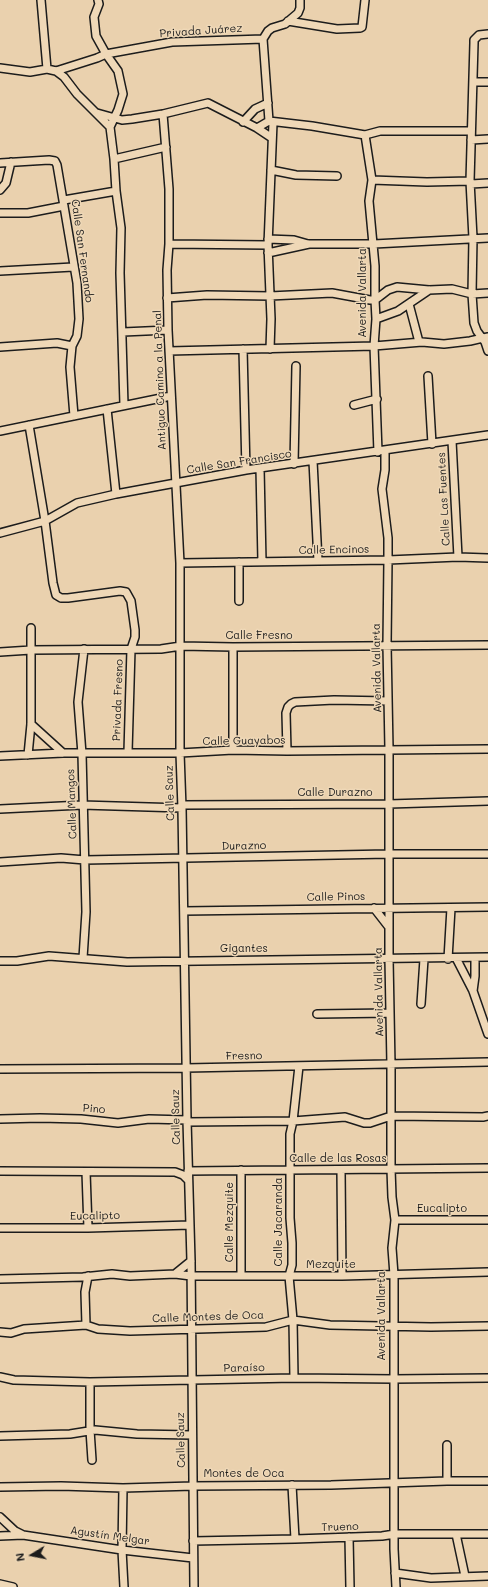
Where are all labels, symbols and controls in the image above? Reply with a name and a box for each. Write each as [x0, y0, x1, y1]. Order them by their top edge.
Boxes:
street label: Privada Juárez [159, 22, 243, 40]
street label: Calle San Fernando [68, 198, 96, 304]
street label: Avenida Vallarta [356, 248, 370, 338]
street label: Antiguo Camino a la Penal [151, 310, 169, 450]
street label: Calle San Francisco [186, 447, 292, 477]
street label: Calle Las Fuentes [435, 452, 453, 546]
street label: Calle Encinos [299, 543, 369, 557]
street label: Avenida Vallarta [370, 623, 384, 713]
street label: Calle Fresno [225, 629, 293, 643]
street label: Privada Fresno [110, 659, 126, 741]
street label: Calle Guayabos [202, 734, 286, 748]
street label: Calle Sauz [162, 765, 178, 821]
street label: Calle Mangos [64, 769, 80, 839]
street label: Calle Durazno [297, 786, 373, 800]
street label: Durazno [222, 839, 266, 853]
street label: Calle Pinos [307, 890, 365, 904]
street label: Gigantes [220, 942, 268, 956]
street label: Avenida Vallarta [372, 947, 386, 1037]
street label: Fresno [226, 1049, 262, 1063]
street label: Calle Sauz [169, 1089, 183, 1145]
street label: Pino [82, 1102, 106, 1116]
street label: Calle de las Rosas [289, 1152, 387, 1166]
street label: Calle Jacaranda [272, 1177, 286, 1267]
street label: Calle Mezquite [223, 1182, 237, 1262]
street label: Eucalipto [417, 1202, 467, 1216]
street label: Eucalipto [70, 1209, 120, 1223]
street label: Mezquite [306, 1258, 356, 1272]
street label: Avenida Vallarta [375, 1271, 389, 1361]
street label: Calle Montes de Oca [152, 1308, 264, 1326]
street label: Paraíso [223, 1361, 265, 1375]
street label: Calle Sauz [174, 1412, 188, 1468]
street label: Montes de Oca [203, 1467, 285, 1481]
street label: Trueno [321, 1520, 359, 1534]
street label: Agustín Melgar [69, 1524, 151, 1548]
north arrow [12, 1535, 52, 1575]
text: N [12, 1552, 28, 1563]

